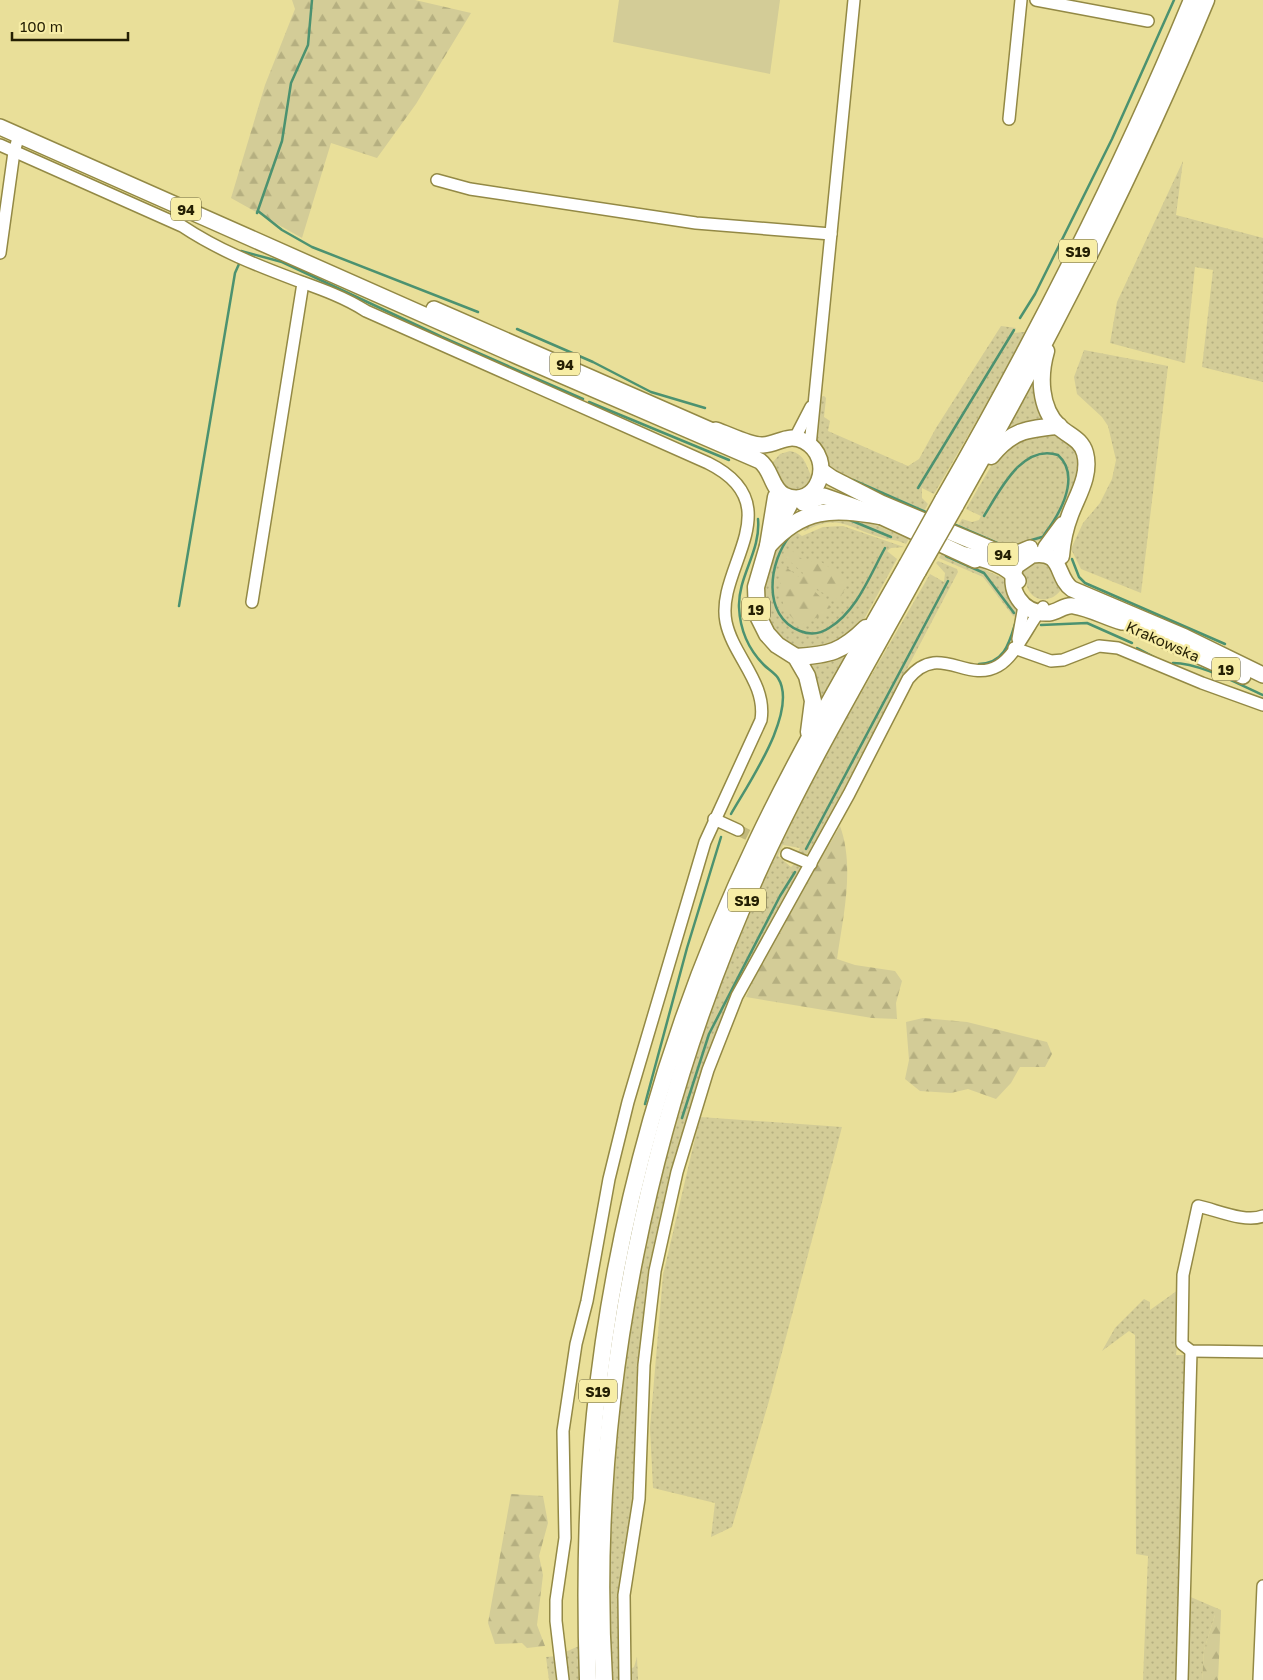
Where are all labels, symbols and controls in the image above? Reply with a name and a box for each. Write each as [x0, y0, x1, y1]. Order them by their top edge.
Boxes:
scale bar [12, 10, 129, 42]
text: 100 m [20, 17, 63, 35]
road number: 94 [171, 198, 201, 220]
road number: S19 [1059, 240, 1097, 262]
road number: 94 [550, 352, 580, 376]
road number: 94 [988, 542, 1018, 566]
road number: 19 [742, 598, 770, 620]
street label: Krakowska [1124, 617, 1202, 665]
road number: 19 [1212, 658, 1240, 681]
road number: S19 [728, 888, 766, 912]
road number: S19 [579, 1380, 617, 1402]

